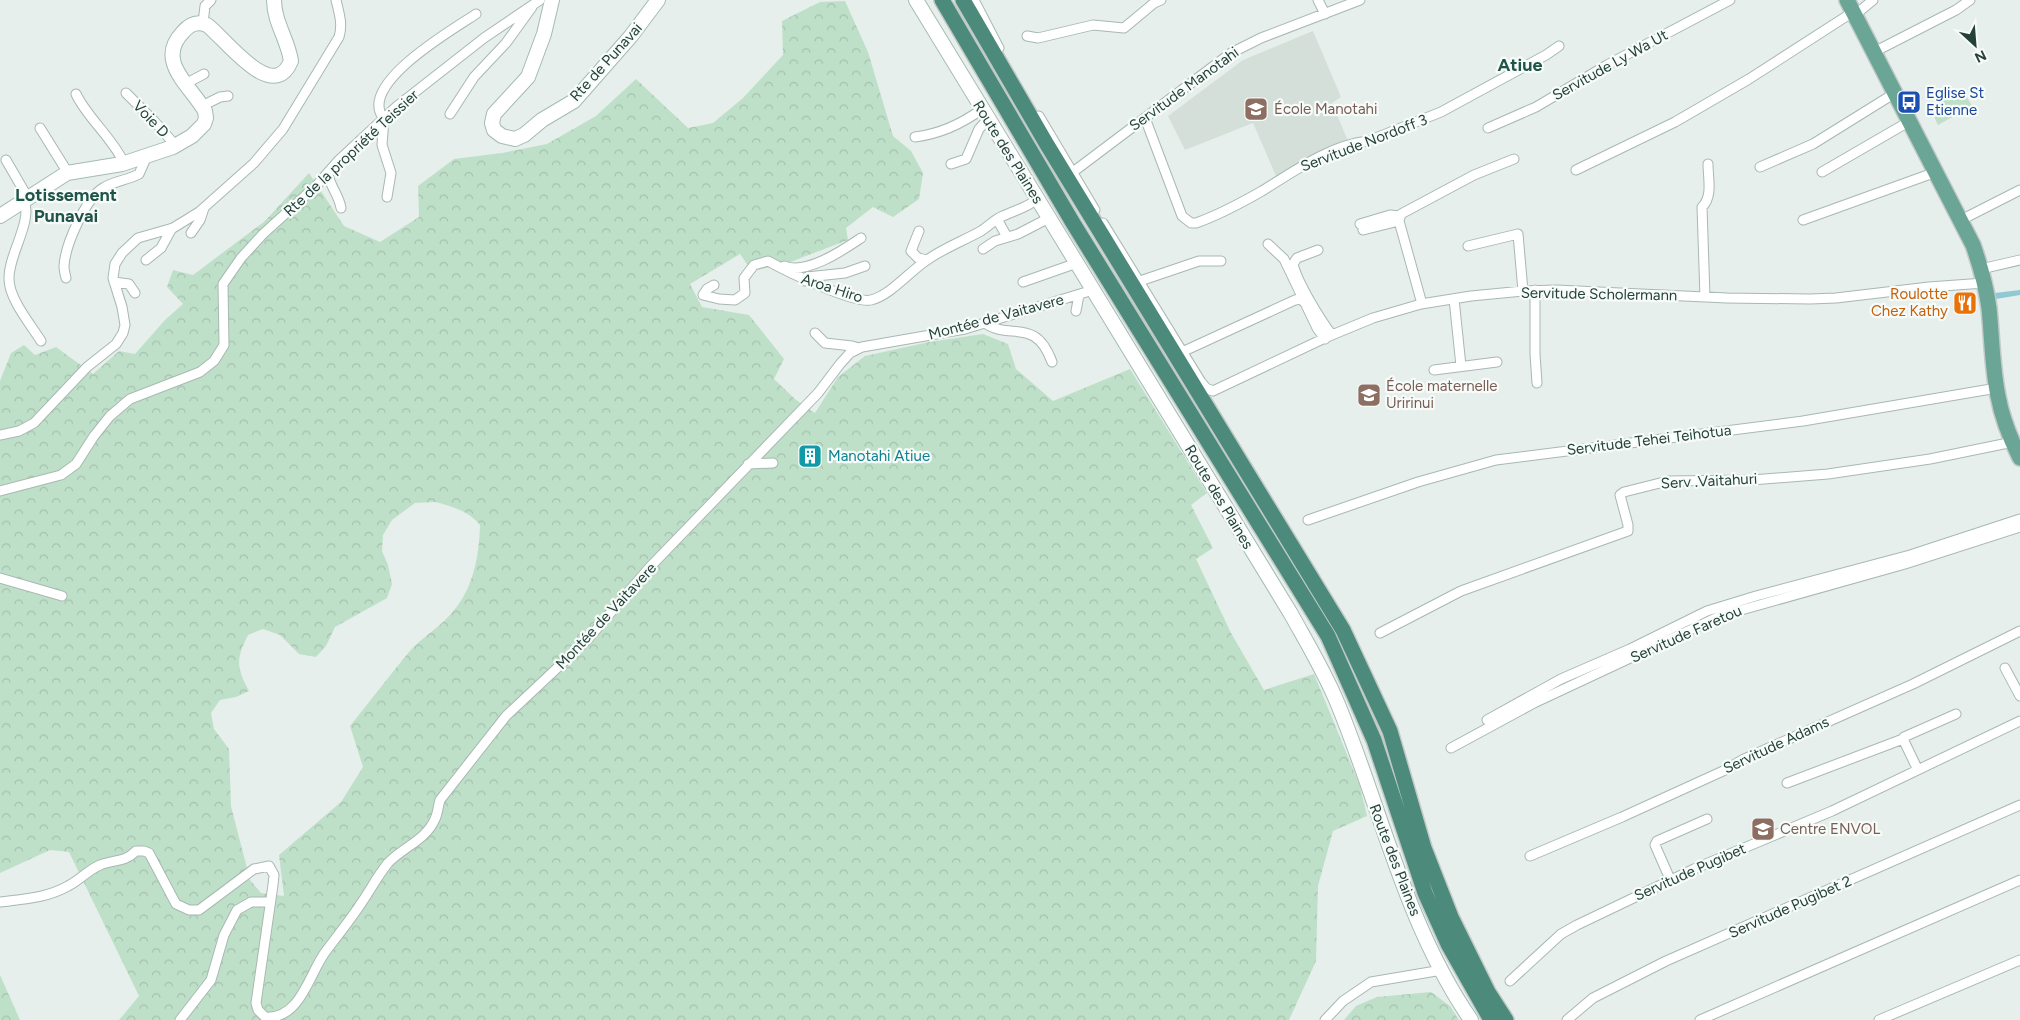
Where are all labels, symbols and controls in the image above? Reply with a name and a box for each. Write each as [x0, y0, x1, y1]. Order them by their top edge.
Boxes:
street label: Rte de Punavai [566, 19, 646, 105]
north arrow [1950, 20, 2000, 70]
street label: Servitude Ly Wa Ut [1549, 26, 1671, 104]
street label: Servitude Manotahi [1126, 43, 1242, 135]
text: N [1972, 46, 1989, 66]
district label: Atiue [1498, 54, 1543, 76]
place label: Eglise St Etienne [1926, 84, 1985, 119]
street label: Rte de la propriété Teissier [280, 86, 422, 220]
bus stop icon: Eglise St Etienne [1896, 89, 1922, 115]
school or university icon: École Manotahi [1243, 96, 1269, 122]
street label: Voie D [129, 97, 173, 141]
street label: Route des Plaines [969, 97, 1047, 207]
place label: École Manotahi [1274, 100, 1377, 118]
street label: Servitude Nordoff 3 [1298, 111, 1430, 175]
district label: Lotissement Punavai [15, 184, 117, 227]
street label: Aroa Hiro [799, 270, 865, 307]
street label: Servitude Scholermann [1521, 284, 1677, 304]
place label: Roulotte Chez Kathy [1871, 285, 1948, 320]
street label: Montée de Vaitavere [926, 290, 1066, 344]
restaurant icon: Roulotte Chez Kathy [1952, 290, 1978, 316]
place label: École maternelle Uririnui [1386, 377, 1498, 412]
school or university icon: École maternelle Uririnui [1356, 382, 1382, 408]
street label: Servitude Tehei Teihotua [1566, 421, 1732, 459]
street label: Route des Plaines [1181, 442, 1257, 552]
building icon: Manotahi Atiue [797, 443, 823, 469]
place label: Manotahi Atiue [828, 447, 930, 465]
street label: Serv .Vaitahuri [1660, 469, 1758, 493]
street label: Montée de Vaitavere [552, 559, 660, 673]
street label: Servitude Faretou [1627, 601, 1745, 667]
street label: Servitude Adams [1720, 713, 1832, 777]
street label: Route des Plaines [1365, 802, 1425, 918]
school or university icon: Centre ENVOL [1750, 816, 1776, 842]
place label: Centre ENVOL [1780, 820, 1880, 838]
street label: Servitude Pugibet [1631, 839, 1749, 905]
street label: Servitude Pugibet 2 [1726, 872, 1854, 942]

